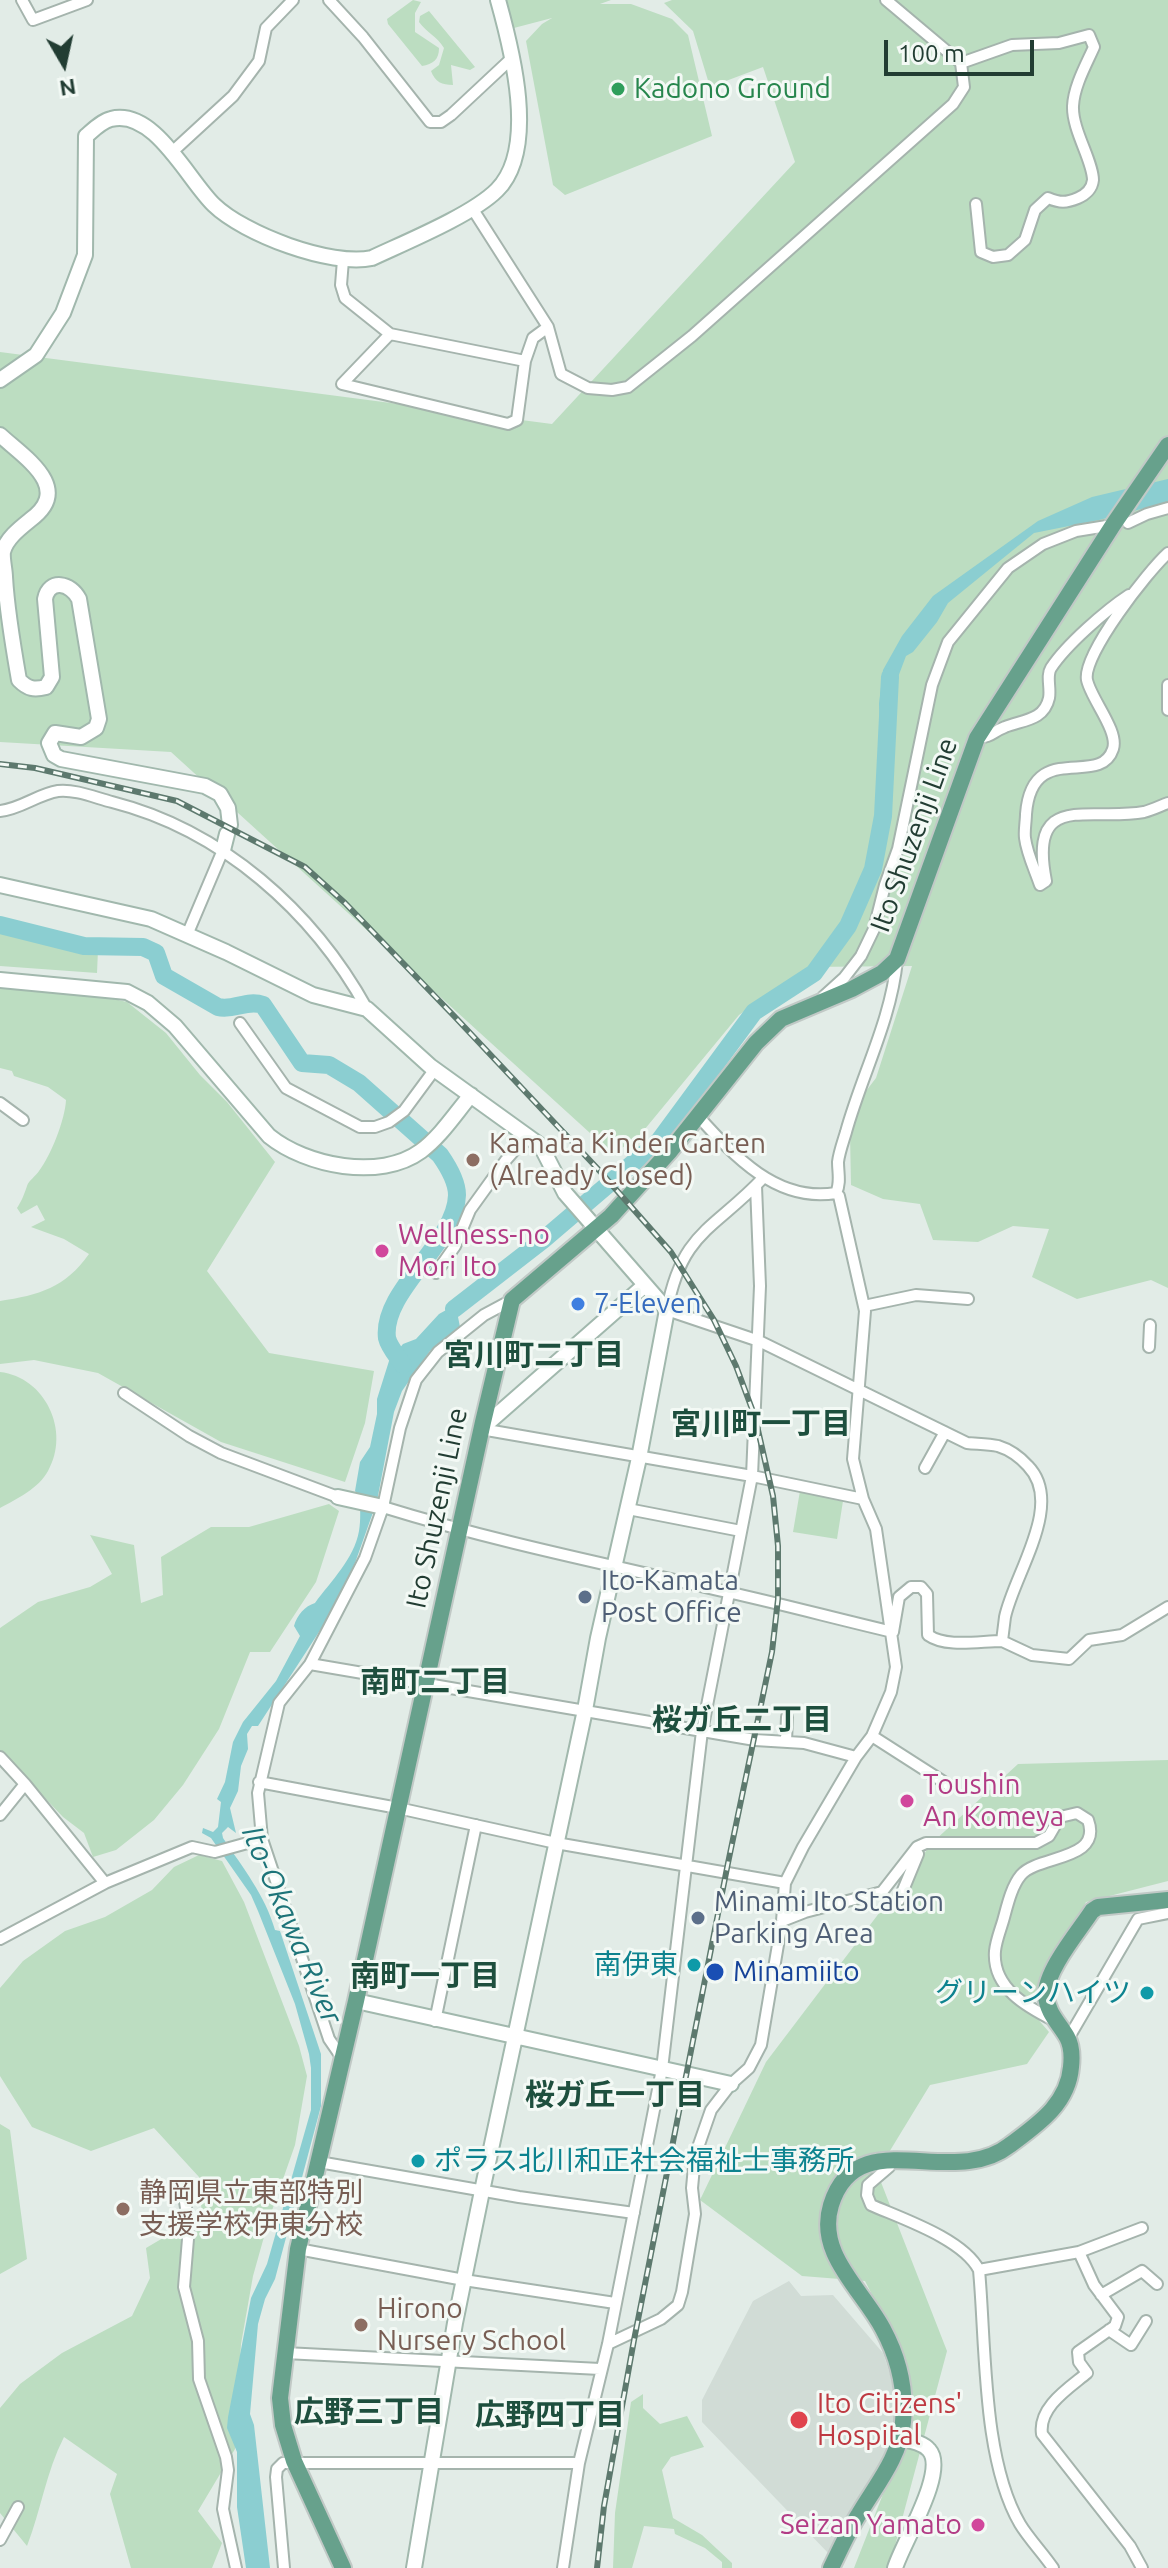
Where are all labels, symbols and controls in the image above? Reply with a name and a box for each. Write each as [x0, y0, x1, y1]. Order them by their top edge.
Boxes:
north arrow [24, 24, 104, 104]
scale bar [888, 24, 1038, 74]
text: 100 m [898, 40, 965, 67]
place label: Kadono Ground [634, 72, 831, 106]
text: N [58, 75, 78, 102]
marker: Kadono Ground [609, 80, 627, 98]
street label: Ito Shuzenji Line [863, 733, 965, 937]
place label: Kamata Kinder Garten (Already Closed) [489, 1127, 766, 1193]
marker: Kamata Kinder Garten (Already Closed) [464, 1151, 482, 1169]
place label: Wellness-no Mori Ito [398, 1218, 550, 1284]
marker: Wellness-no Mori Ito [373, 1242, 391, 1260]
place label: 7-Eleven [594, 1287, 701, 1321]
marker: 7-Eleven [569, 1295, 587, 1313]
district label: 宮川町二丁目 [444, 1337, 624, 1373]
street label: Ito Shuzenji Line [399, 1405, 475, 1611]
district label: 宮川町一丁目 [671, 1406, 851, 1442]
place label: Ito-Kamata Post Office [601, 1564, 742, 1630]
marker: Ito-Kamata Post Office [576, 1588, 594, 1606]
district label: 南町二丁目 [360, 1664, 510, 1700]
district label: 桜ガ丘二丁目 [652, 1702, 832, 1738]
place label: Toushin An Komeya [923, 1768, 1064, 1834]
marker: Toushin An Komeya [898, 1792, 916, 1810]
water label: Ito-Okawa River [234, 1820, 350, 2030]
place label: Minami Ito Station Parking Area [714, 1885, 944, 1951]
marker: Minami Ito Station Parking Area [689, 1909, 707, 1927]
place label: 南伊東 [594, 1948, 678, 1982]
place label: Minamiito [733, 1955, 860, 1989]
marker: 南伊東 [685, 1956, 703, 1974]
district label: 南町一丁目 [350, 1958, 500, 1994]
marker: Minamiito [704, 1961, 726, 1983]
place label: グリーンハイツ [935, 1976, 1131, 2010]
marker: グリーンハイツ [1138, 1984, 1156, 2002]
district label: 桜ガ丘一丁目 [525, 2077, 705, 2113]
place label: ポラス北川和正社会福祉士事務所 [434, 2144, 854, 2178]
marker: ポラス北川和正社会福祉士事務所 [409, 2152, 427, 2170]
place label: 静岡県立東部特別 支援学校伊東分校 [139, 2176, 363, 2242]
marker: 静岡県立東部特別 支援学校伊東分校 [114, 2200, 132, 2218]
place label: Hirono Nursery School [377, 2292, 566, 2358]
marker: Hirono Nursery School [352, 2316, 370, 2334]
place label: Ito Citizens' Hospital [817, 2387, 962, 2453]
district label: 広野三丁目 [294, 2394, 444, 2430]
district label: 広野四丁目 [475, 2397, 625, 2433]
marker: Ito Citizens' Hospital [788, 2409, 810, 2431]
place label: Seizan Yamato [780, 2508, 962, 2542]
marker: Seizan Yamato [969, 2516, 987, 2534]

